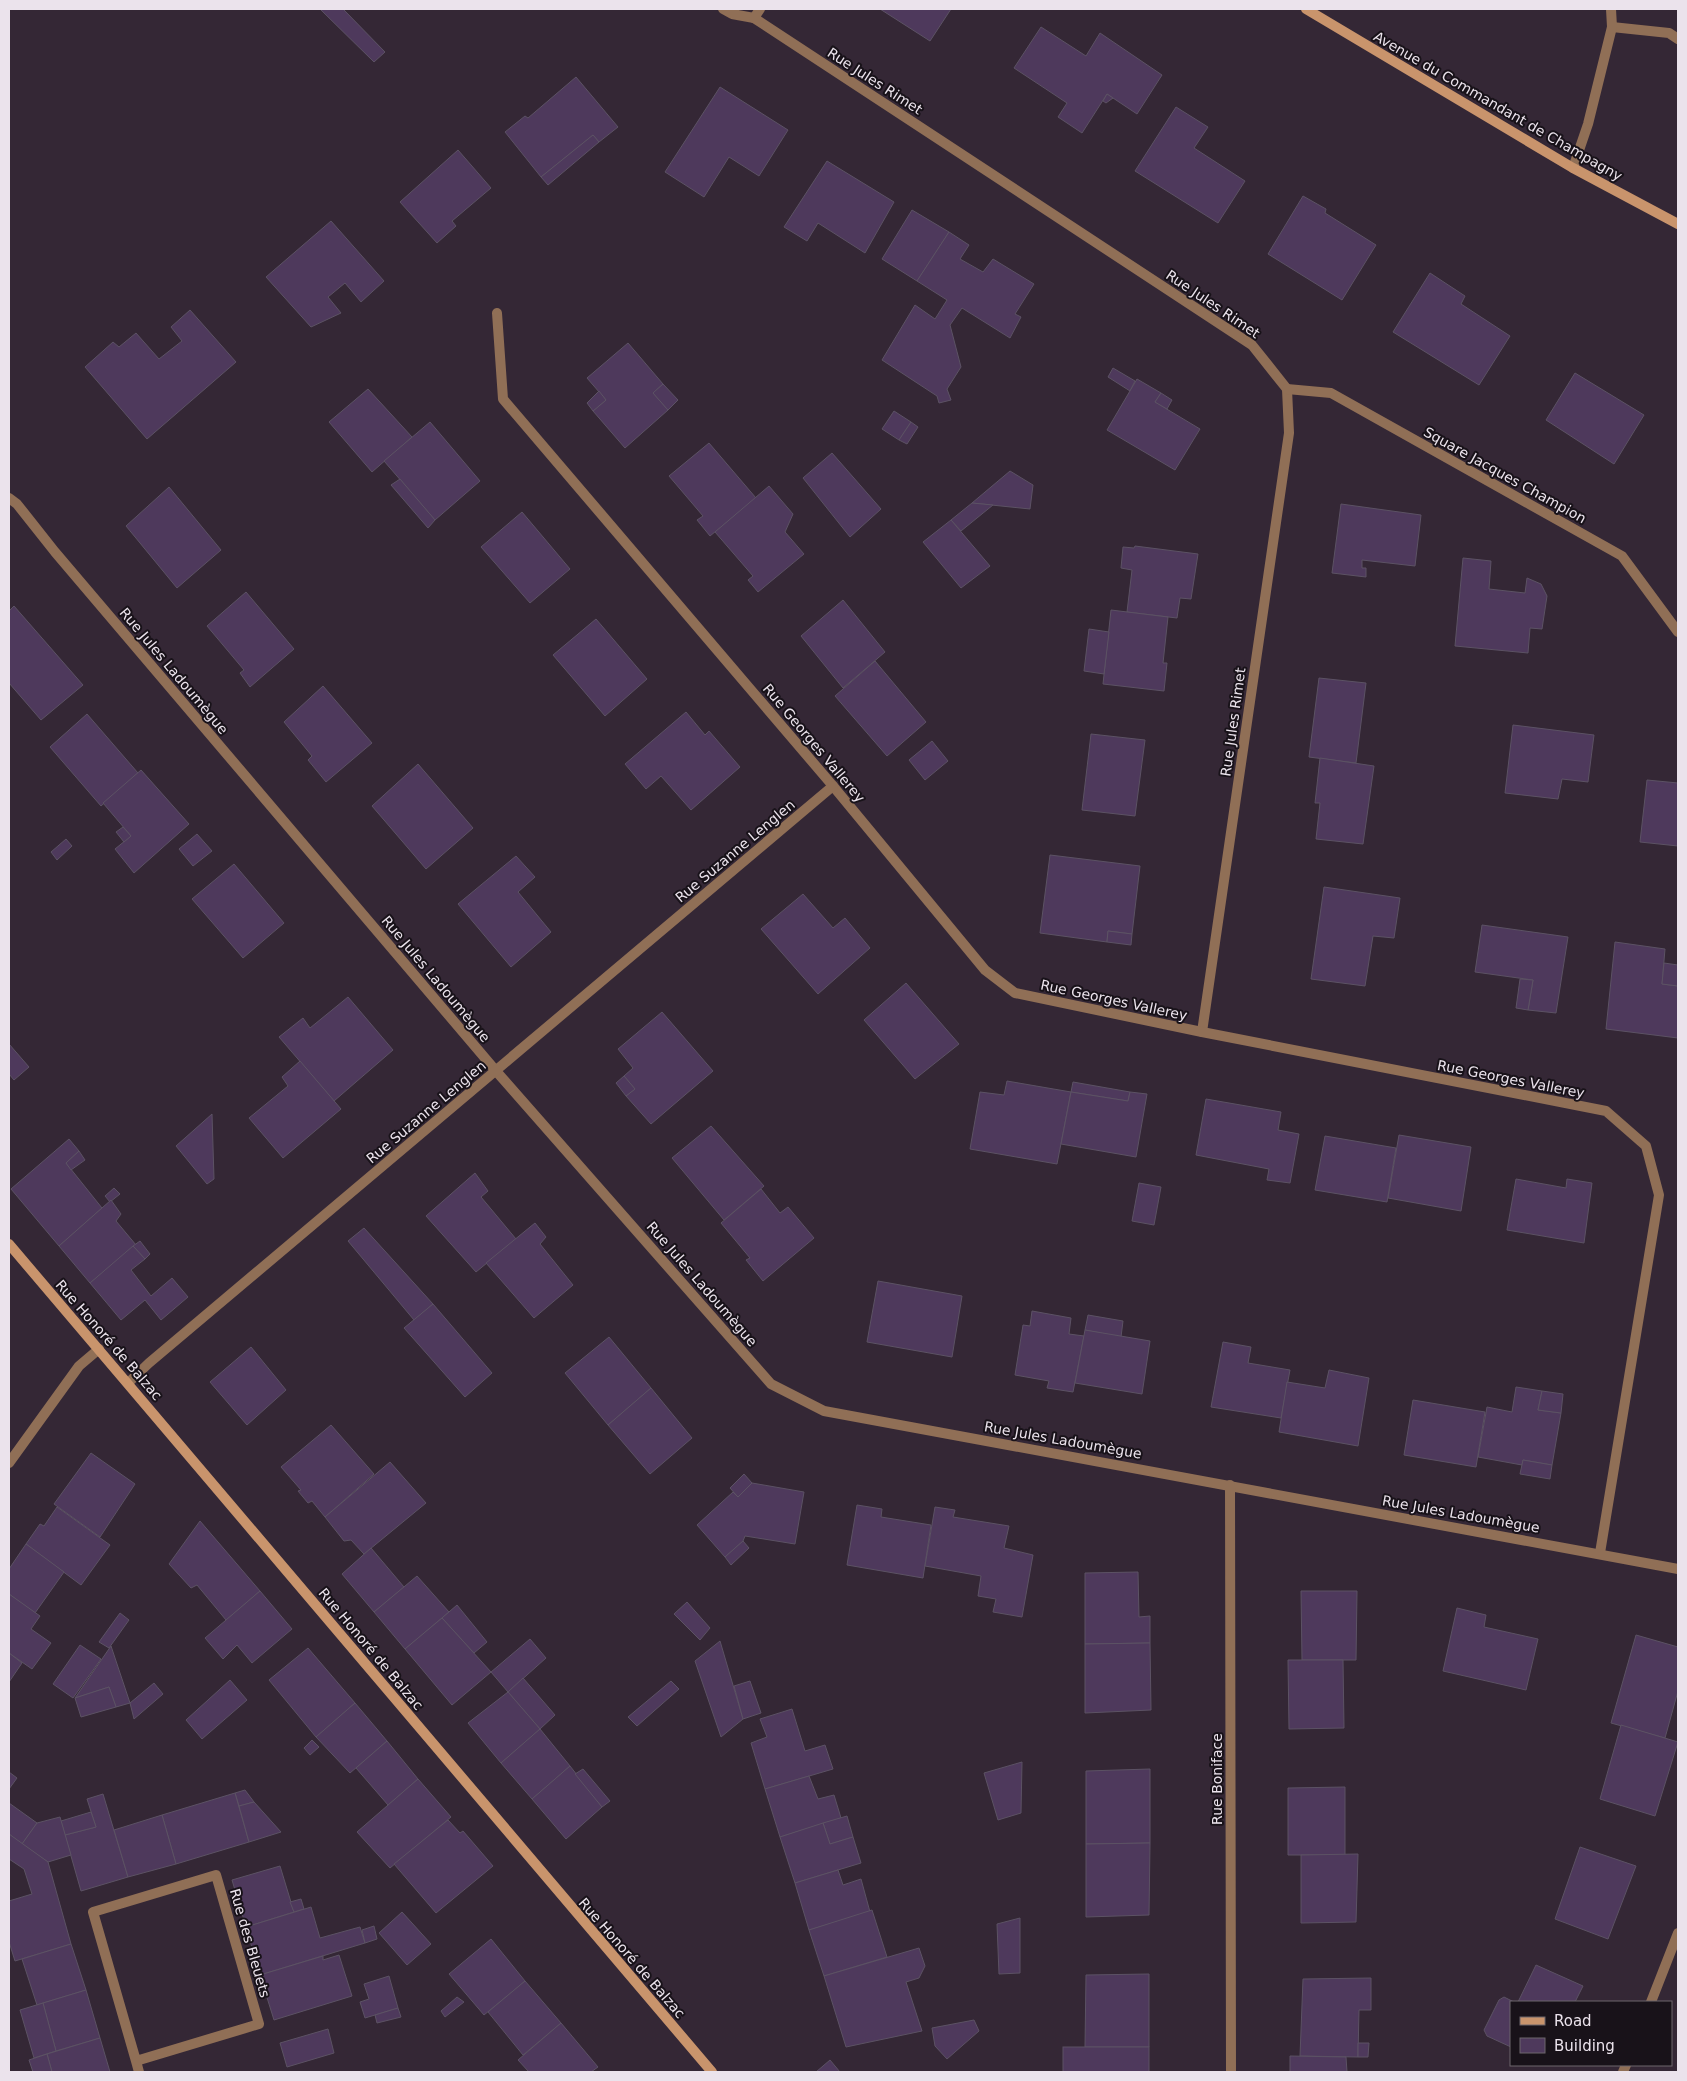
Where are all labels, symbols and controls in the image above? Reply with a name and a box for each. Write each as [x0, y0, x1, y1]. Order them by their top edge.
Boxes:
street label: Avenue du Commandant de Champagny [1371, 28, 1625, 184]
street label: Rue Jules Rimet [825, 44, 926, 118]
street label: Rue Jules Rimet [1163, 267, 1263, 342]
street label: Square Jacques Champion [1421, 424, 1589, 526]
street label: Rue Jules Ladoumègue [117, 605, 231, 737]
street label: Rue Jules Rimet [1217, 666, 1249, 777]
street label: Rue Georges Vallerey [760, 681, 868, 805]
street label: Rue Suzanne Lenglen [672, 796, 798, 906]
street label: Rue Jules Ladoumègue [379, 913, 493, 1045]
street label: Rue Georges Vallerey [1039, 977, 1189, 1023]
street label: Rue Suzanne Lenglen [363, 1057, 489, 1167]
street label: Rue Georges Vallerey [1436, 1057, 1586, 1101]
street label: Rue Jules Ladoumègue [644, 1219, 760, 1349]
street label: Rue Honoré de Balzac [53, 1277, 165, 1403]
street label: Rue Jules Ladoumègue [983, 1418, 1143, 1462]
street label: Rue Jules Ladoumègue [1381, 1492, 1541, 1536]
street label: Rue Honoré de Balzac [315, 1585, 427, 1713]
street label: Rue Boniface [1209, 1733, 1225, 1825]
street label: Rue des Bleuets [227, 1887, 273, 1999]
street label: Rue Honoré de Balzac [576, 1895, 688, 2021]
legend [1510, 2001, 1672, 2066]
text: Road [1554, 2012, 1592, 2030]
text: Building [1554, 2037, 1615, 2055]

